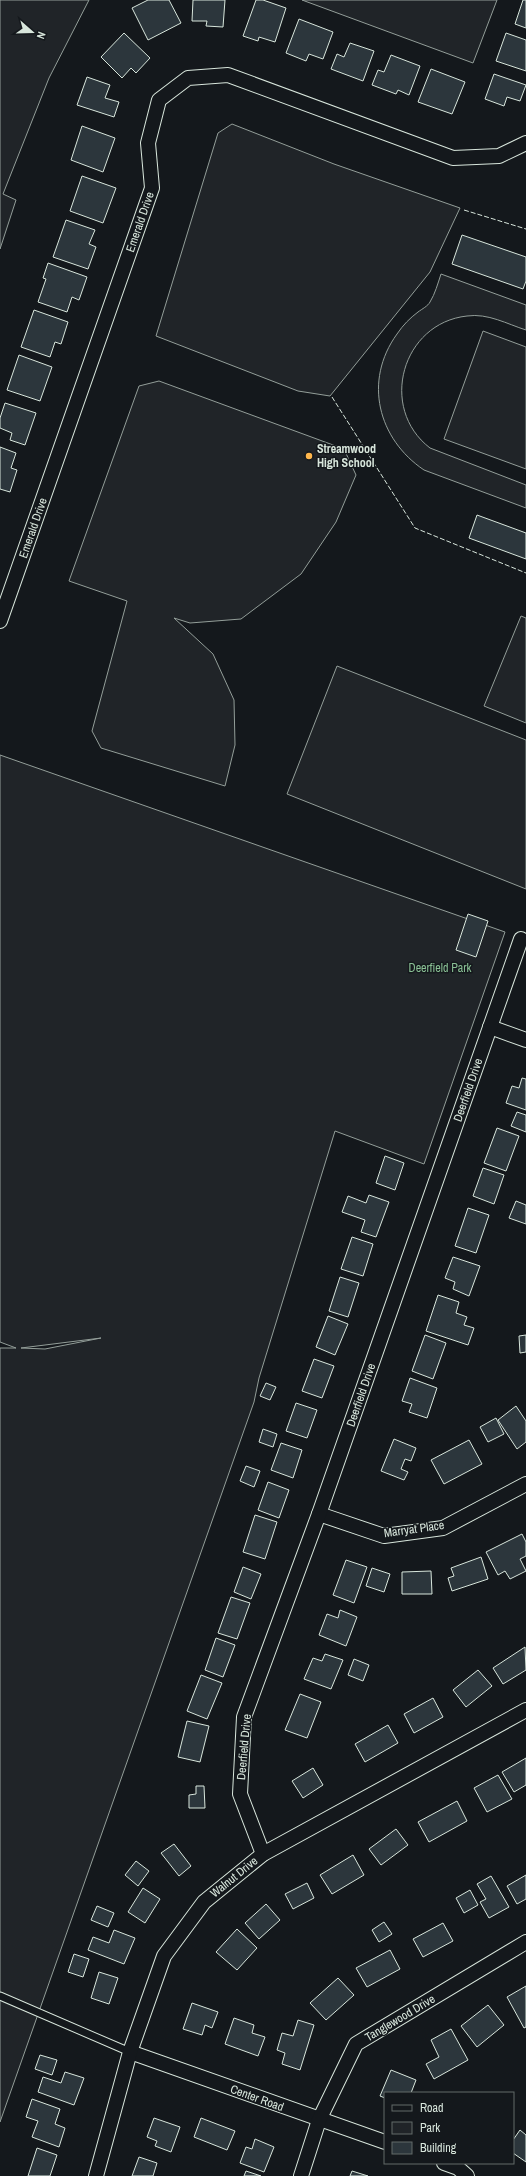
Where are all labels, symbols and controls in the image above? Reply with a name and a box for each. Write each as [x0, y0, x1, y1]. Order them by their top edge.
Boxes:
north arrow [12, 12, 52, 52]
text: N [34, 30, 49, 41]
street label: Emerald Drive [122, 190, 158, 254]
place label: Streamwood High School [317, 441, 376, 471]
marker: Streamwood High School [304, 451, 314, 461]
street label: Emerald Drive [15, 496, 51, 560]
park label: Deerfield Park [409, 960, 472, 976]
street label: Deerfield Drive [450, 1056, 486, 1124]
street label: Deerfield Drive [343, 1361, 379, 1429]
street label: Marryat Place [383, 1517, 445, 1541]
street label: Deerfield Drive [233, 1713, 255, 1781]
street label: Walnut Drive [207, 1853, 261, 1901]
street label: Tanglewood Drive [362, 1991, 438, 2045]
street label: Center Road [228, 2081, 286, 2115]
legend [384, 2092, 514, 2164]
text: Road [420, 2100, 444, 2116]
text: Park [420, 2120, 440, 2136]
text: Building [420, 2140, 457, 2156]

